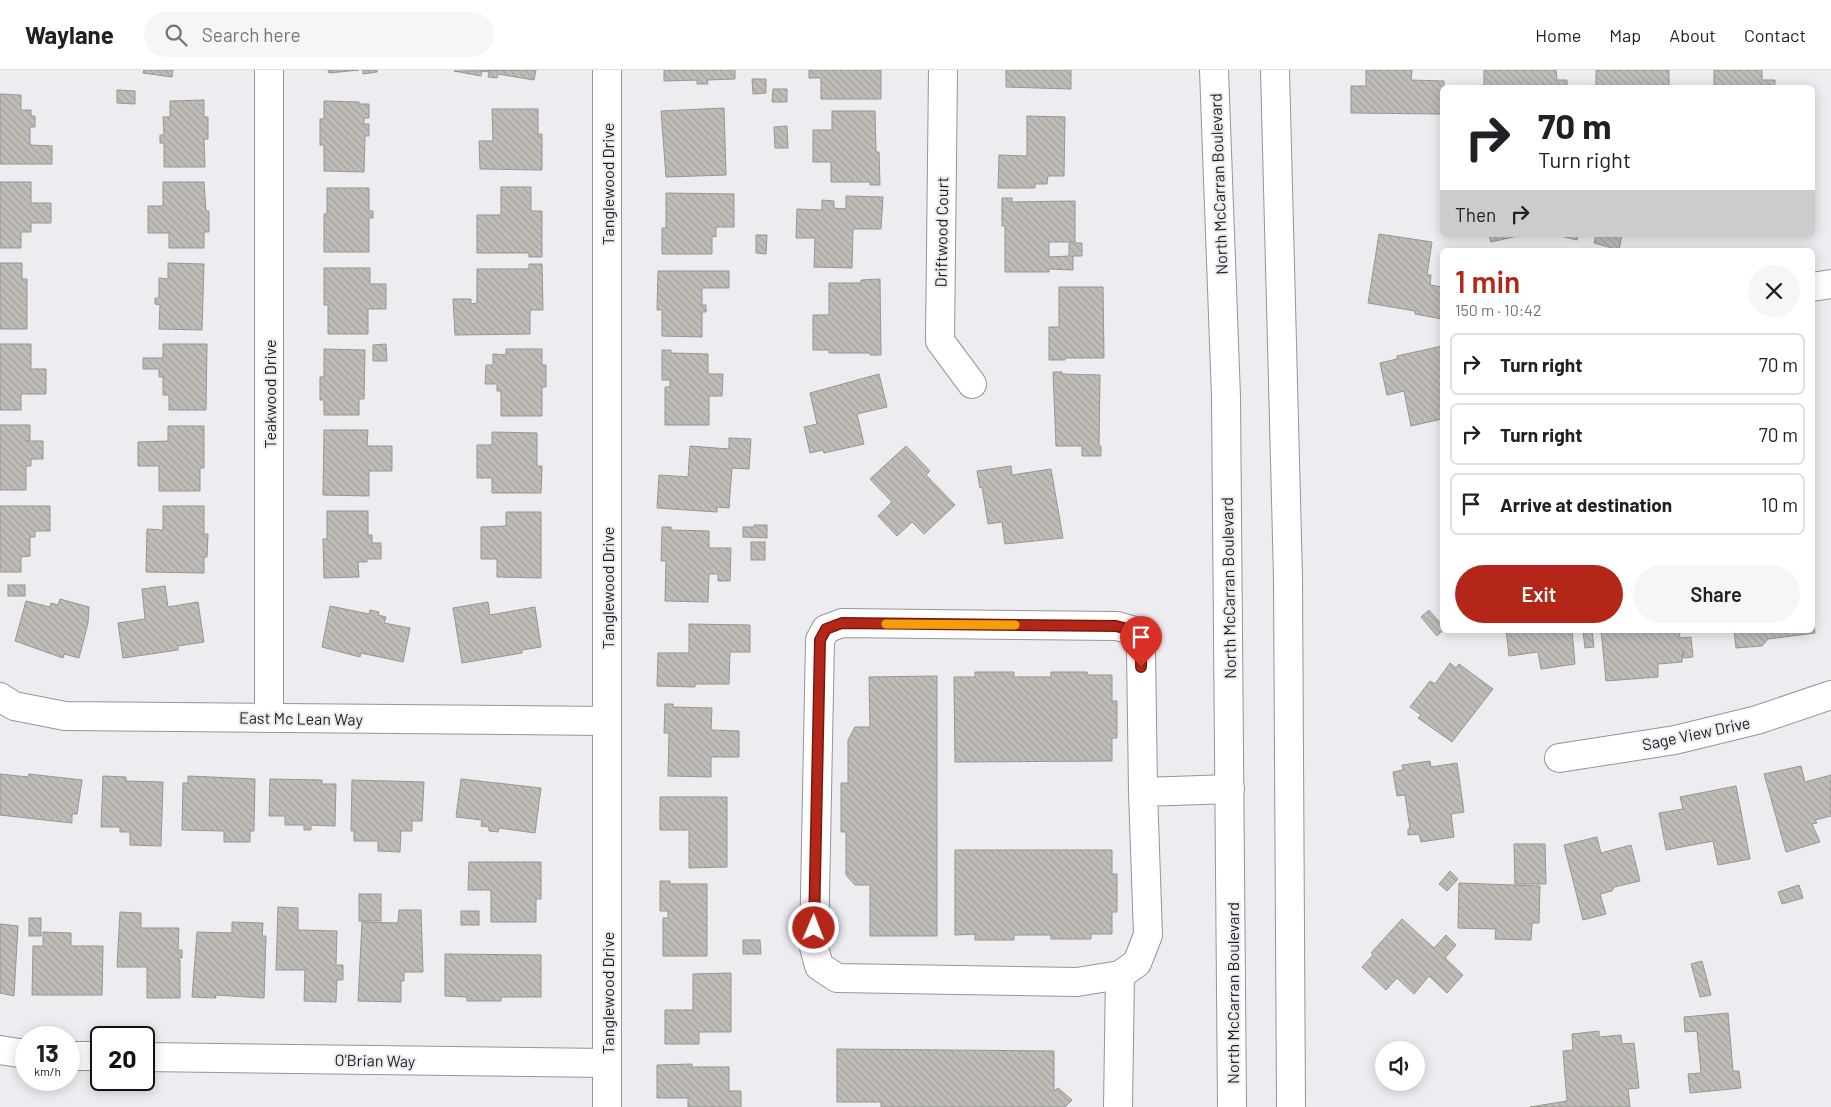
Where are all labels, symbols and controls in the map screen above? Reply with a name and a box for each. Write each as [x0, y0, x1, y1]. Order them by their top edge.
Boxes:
search box [144, 12, 494, 57]
text: Waylane [25, 20, 114, 49]
icon: search [162, 21, 190, 49]
text: Search here [202, 23, 301, 46]
text: Home [1535, 24, 1581, 46]
text: Map [1609, 24, 1641, 46]
text: About [1669, 24, 1716, 46]
text: Contact [1744, 24, 1806, 46]
street label: North McCarran Boulevard [1205, 93, 1231, 275]
text: 70 m [1538, 104, 1612, 146]
icon: right [1455, 105, 1520, 170]
street label: Tanglewood Drive [598, 123, 617, 245]
text: Turn right [1538, 146, 1631, 172]
street label: Driftwood Court [931, 176, 951, 288]
icon: right [1506, 200, 1534, 228]
text: Then [1455, 203, 1496, 226]
text: 1 min [1455, 263, 1520, 299]
button: close [1748, 265, 1800, 317]
text: 150 m · 10:42 [1455, 300, 1542, 319]
street label: Teakwood Drive [260, 340, 279, 448]
icon: right [1457, 350, 1485, 378]
text: Turn right [1500, 353, 1582, 376]
text: 70 m [1759, 353, 1798, 376]
icon: right [1457, 420, 1485, 448]
text: Turn right [1500, 423, 1582, 446]
text: 70 m [1759, 423, 1798, 446]
icon: arrive [1457, 490, 1485, 518]
text: Arrive at destination [1500, 493, 1672, 516]
text: 10 m [1761, 493, 1798, 516]
street label: North McCarran Boulevard [1217, 497, 1239, 679]
street label: Tanglewood Drive [598, 527, 617, 649]
button: Exit [1455, 565, 1623, 623]
button: Share [1633, 565, 1800, 623]
pin [1120, 616, 1162, 667]
icon: arrive [1127, 623, 1155, 651]
street label: East Mc Lean Way [239, 707, 364, 729]
street label: Sage View Drive [1640, 712, 1752, 754]
position arrow [787, 901, 839, 953]
street label: North McCarran Boulevard [1223, 902, 1242, 1084]
street label: Tanglewood Drive [598, 932, 617, 1054]
speed limit sign: 20 [90, 1026, 155, 1091]
text: 13 [36, 1037, 59, 1067]
map controls [1375, 1041, 1425, 1091]
button: sound [1375, 1041, 1425, 1091]
street label: O'Brian Way [334, 1050, 416, 1070]
text: km/h [34, 1064, 61, 1078]

